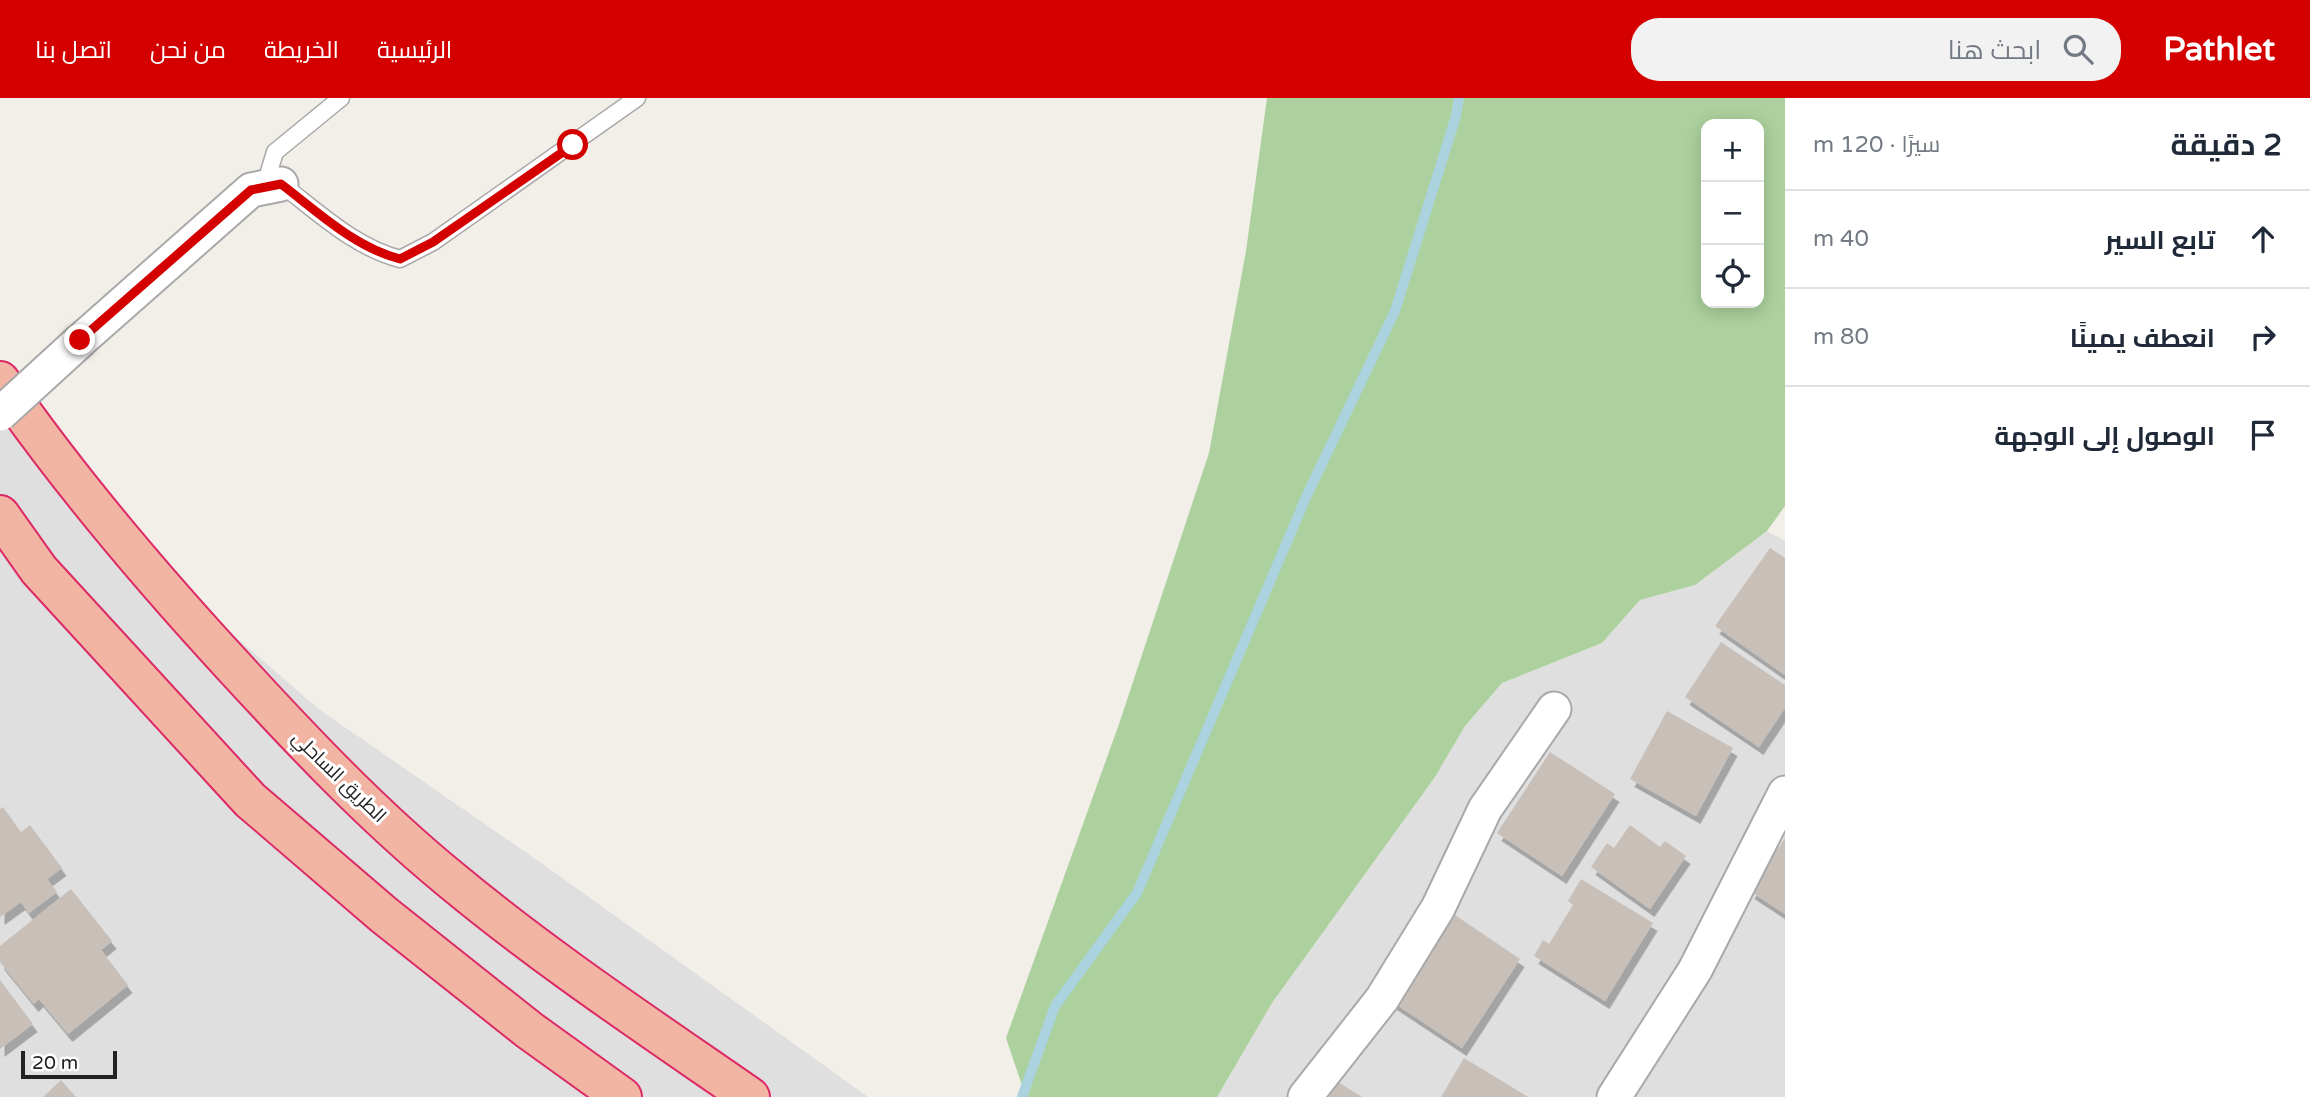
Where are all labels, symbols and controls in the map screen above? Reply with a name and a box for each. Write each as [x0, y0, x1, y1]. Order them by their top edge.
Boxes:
search box [1631, 18, 2121, 81]
icon: search [2059, 30, 2097, 68]
text: Pathlet [2163, 30, 2275, 69]
text: ابحث هنا [1948, 35, 2041, 66]
text: اتصل بنا [35, 36, 112, 65]
text: من نحن [150, 36, 226, 65]
text: الخريطة [264, 36, 339, 65]
text: الرئيسية [377, 36, 452, 65]
map controls [1701, 119, 1764, 308]
button: + [1701, 119, 1764, 182]
text: 2 دقيقة [2171, 127, 2282, 164]
route start [557, 129, 588, 160]
text: سيرًا · 120 m [1813, 131, 1940, 159]
button: − [1701, 182, 1764, 245]
icon: ahead [2244, 220, 2282, 258]
text: 40 m [1813, 225, 1869, 253]
text: تابع السير [2105, 225, 2215, 256]
button: locate [1701, 245, 1764, 308]
icon: right [2244, 318, 2282, 356]
text: 80 m [1813, 323, 1869, 351]
text: انعطف يمينًا [2070, 323, 2215, 354]
route end [64, 324, 95, 355]
icon: arrive [2244, 416, 2282, 454]
text: الوصول إلى الوجهة [1994, 421, 2215, 452]
street label: الطريق الساحلي [286, 727, 390, 829]
scale bar [21, 1048, 117, 1080]
text: 20 m [32, 1052, 78, 1074]

